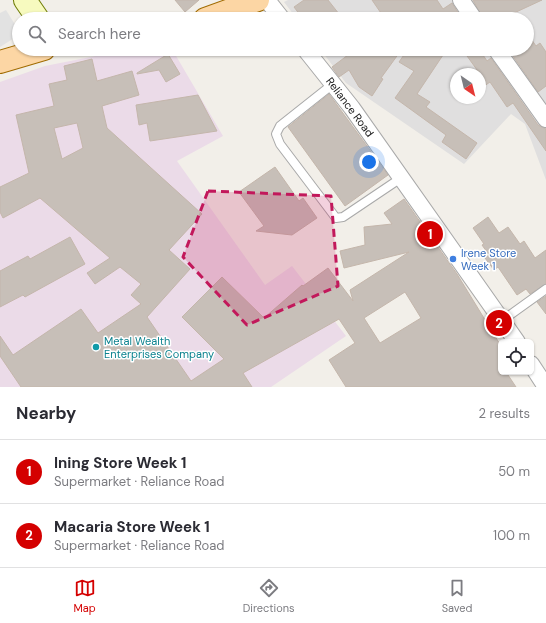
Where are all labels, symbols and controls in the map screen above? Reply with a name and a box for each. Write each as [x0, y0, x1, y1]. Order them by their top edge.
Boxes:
search box [12, 12, 534, 56]
icon: search [26, 23, 48, 45]
text: Search here [58, 24, 141, 44]
north arrow [450, 68, 486, 104]
street label: Reliance Road [323, 74, 377, 140]
your location [359, 152, 379, 172]
pin: 1 [417, 219, 443, 249]
place label: Irene Store Week 1 [461, 246, 516, 273]
marker: Irene Store Week 1 [448, 254, 458, 264]
pin: 2 [486, 308, 512, 338]
place label: Metal Wealth Enterprises Company [104, 334, 214, 361]
map controls [498, 339, 534, 375]
button: locate [498, 339, 534, 375]
marker: Metal Wealth Enterprises Company [91, 342, 101, 352]
text: Nearby [16, 402, 76, 424]
text: 2 results [479, 405, 530, 422]
text: Ining Store Week 1 [54, 453, 186, 473]
text: 1 [27, 463, 31, 480]
text: 50 m [498, 463, 530, 480]
text: Supermarket · Reliance Road [54, 473, 224, 490]
text: Macaria Store Week 1 [54, 517, 210, 537]
text: 2 [25, 527, 33, 544]
text: 100 m [493, 527, 530, 544]
text: Supermarket · Reliance Road [54, 537, 224, 554]
tab: Map [74, 577, 96, 615]
tab: Directions [243, 577, 295, 615]
tab: Saved [442, 577, 472, 615]

